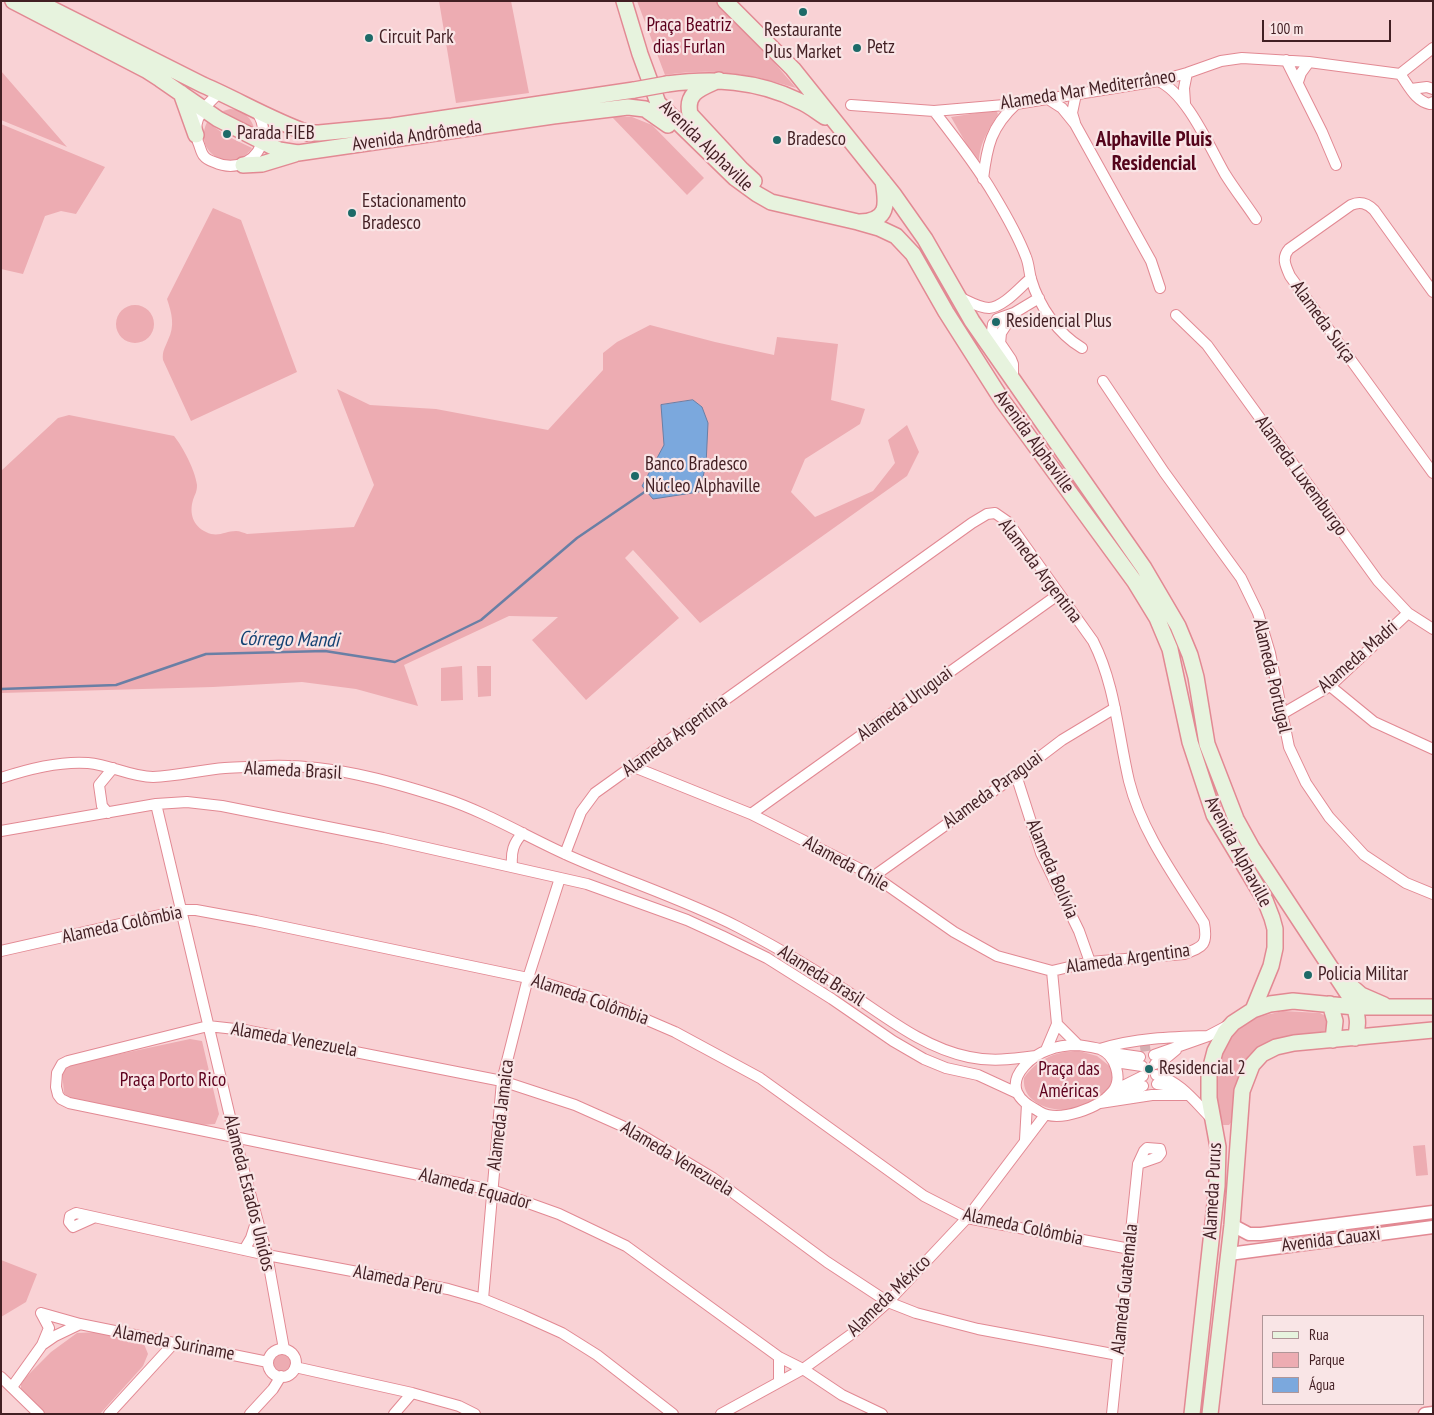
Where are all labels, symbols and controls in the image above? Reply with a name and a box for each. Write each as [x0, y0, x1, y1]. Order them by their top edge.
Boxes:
marker: Restaurante Plus Market [797, 6, 809, 18]
scale bar [1264, 10, 1393, 42]
park label: Praça Beatriz dias Furlan [646, 15, 732, 59]
text: 100 m [1270, 19, 1303, 38]
place label: Restaurante Plus Market [764, 20, 842, 64]
place label: Circuit Park [379, 27, 454, 49]
marker: Circuit Park [363, 32, 375, 44]
place label: Petz [867, 37, 895, 59]
marker: Petz [851, 42, 863, 54]
street label: Alameda Mar Mediterrâneo [999, 65, 1177, 115]
street label: Avenida Alphaville [654, 96, 758, 196]
street label: Avenida Andrômeda [351, 116, 483, 156]
place label: Parada FIEB [237, 123, 315, 145]
district label: Alphaville Pluis Residencial [1096, 127, 1212, 177]
marker: Parada FIEB [221, 128, 233, 140]
place label: Bradesco [787, 129, 846, 151]
marker: Bradesco [771, 134, 783, 146]
place label: Estacionamento Bradesco [362, 191, 466, 235]
marker: Estacionamento Bradesco [346, 207, 358, 219]
street label: Alameda Suíça [1286, 276, 1360, 368]
place label: Residencial Plus [1006, 311, 1112, 333]
marker: Residencial Plus [990, 316, 1002, 328]
street label: Avenida Alphaville [989, 386, 1079, 498]
street label: Alameda Luxemburgo [1250, 412, 1352, 540]
place label: Banco Bradesco Núcleo Alphaville [645, 454, 760, 498]
marker: Banco Bradesco Núcleo Alphaville [629, 470, 641, 482]
street label: Alameda Argentina [993, 514, 1087, 628]
street label: Alameda Madri [1313, 616, 1403, 698]
street label: Alameda Portugal [1248, 617, 1296, 735]
water label: Córrego Mandi [239, 627, 339, 653]
street label: Alameda Uruguai [853, 662, 957, 746]
street label: Alameda Argentina [618, 690, 732, 782]
street label: Alameda Paraguai [939, 746, 1047, 834]
street label: Alameda Brasil [244, 757, 342, 785]
street label: Avenida Alphaville [1199, 793, 1277, 911]
street label: Alameda Bolívia [1021, 816, 1083, 922]
street label: Alameda Chile [799, 831, 893, 897]
street label: Alameda Colômbia [60, 901, 184, 949]
street label: Alameda Argentina [1065, 939, 1191, 979]
street label: Alameda Brasil [773, 940, 869, 1012]
place label: Policia Militar [1318, 964, 1408, 986]
street label: Alameda Colômbia [528, 969, 652, 1031]
marker: Policia Militar [1302, 969, 1314, 981]
street label: Alameda Venezuela [229, 1018, 359, 1062]
street label: Alameda Jamaica [483, 1058, 519, 1172]
place label: Residencial 2 [1159, 1058, 1246, 1080]
park label: Praça das Américas [1038, 1059, 1100, 1103]
marker: Residencial 2 [1143, 1063, 1155, 1075]
park label: Praça Porto Rico [120, 1070, 226, 1092]
street label: Alameda Estados Unidos [219, 1112, 279, 1274]
street label: Alameda Venezuela [616, 1116, 738, 1202]
street label: Alameda Purus [1199, 1142, 1227, 1240]
street label: Alameda Equador [417, 1163, 533, 1215]
street label: Alameda Colômbia [961, 1203, 1085, 1251]
street label: Alameda Guatemala [1107, 1223, 1143, 1355]
street label: Avenida Cauaxi [1280, 1223, 1382, 1257]
street label: Alameda México [842, 1251, 936, 1341]
street label: Alameda Peru [351, 1260, 445, 1300]
legend [1262, 1315, 1424, 1405]
street label: Alameda Suriname [111, 1320, 237, 1366]
text: Rua [1309, 1325, 1329, 1344]
text: Parque [1309, 1350, 1345, 1369]
text: Água [1309, 1375, 1335, 1394]

